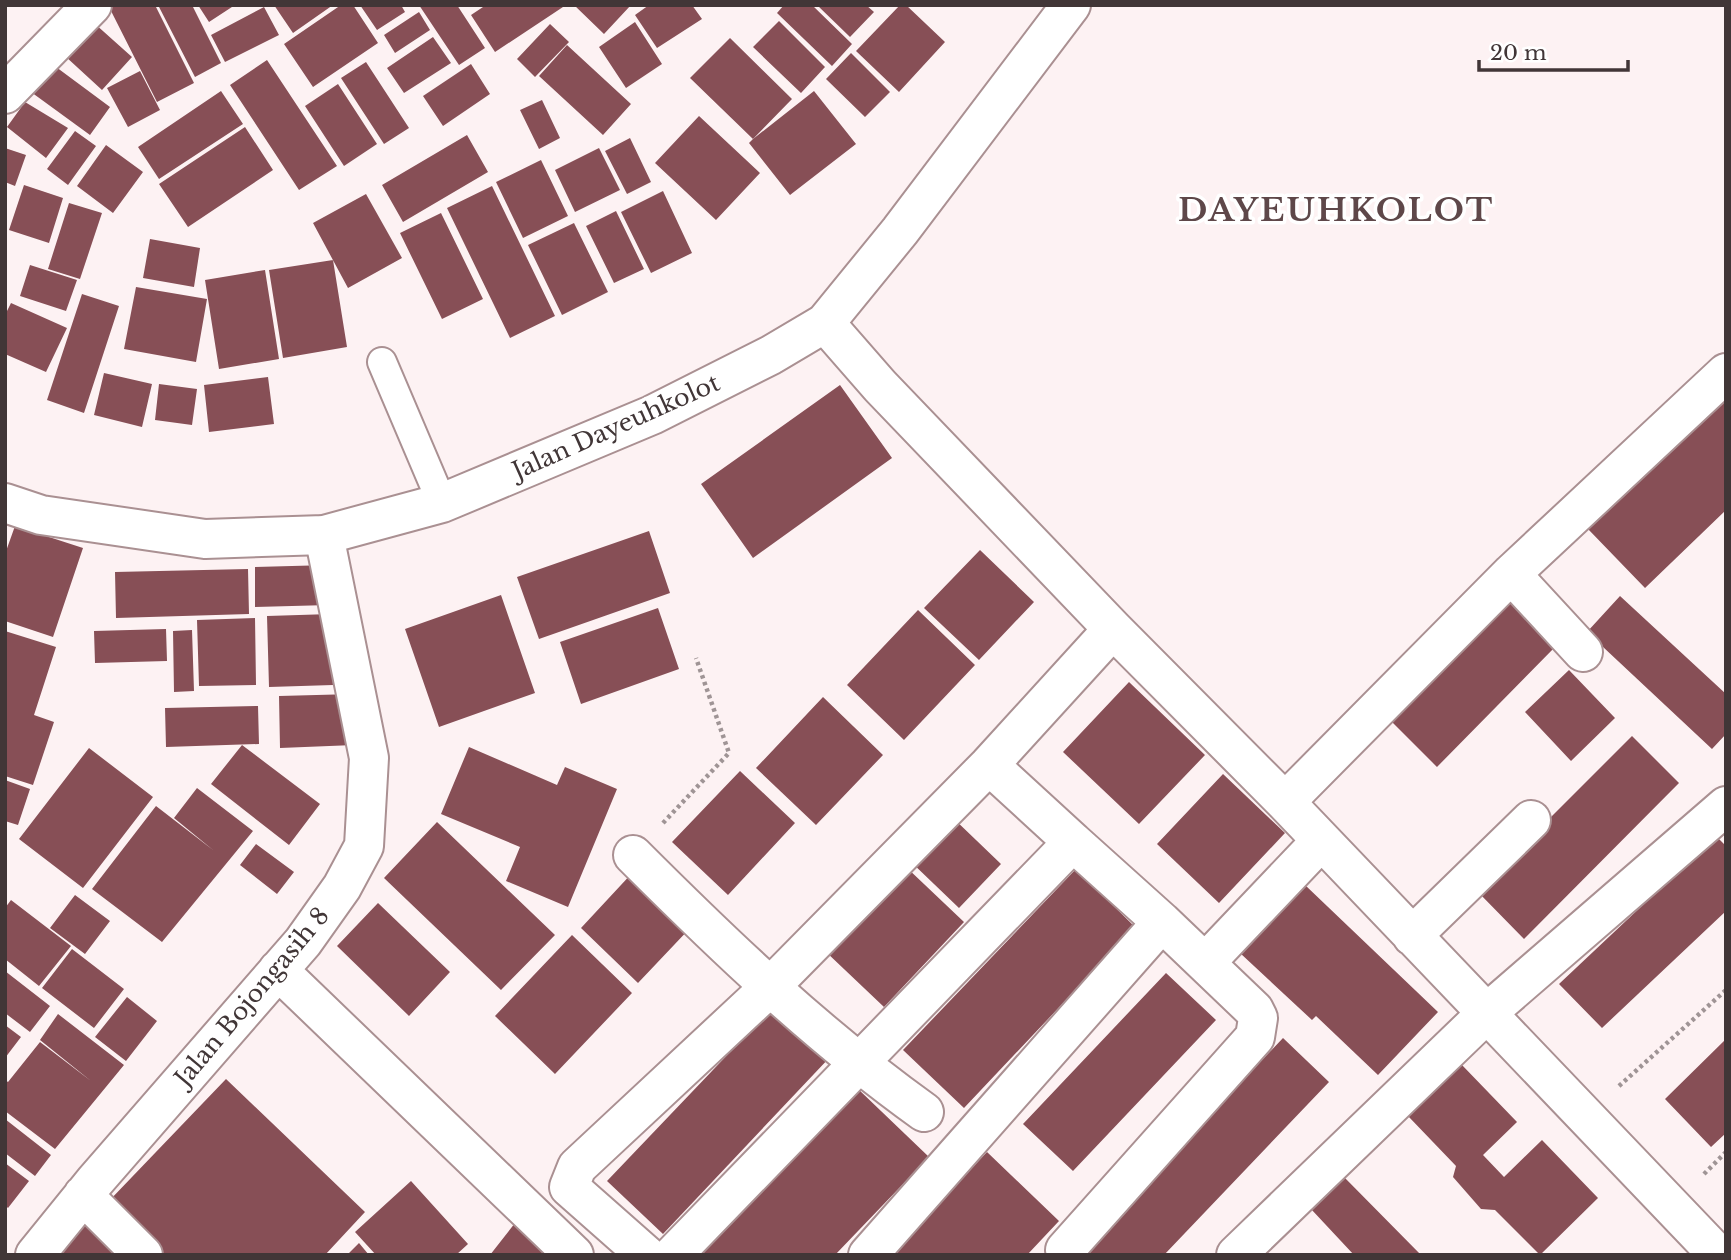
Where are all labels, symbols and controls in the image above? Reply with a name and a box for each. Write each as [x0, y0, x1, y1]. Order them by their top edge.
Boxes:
scale bar [1479, 28, 1628, 72]
text: 20 m [1490, 40, 1547, 66]
district label: DAYEUHKOLOT [1178, 190, 1494, 230]
street label: Jalan Dayeuhkolot [505, 368, 724, 487]
street label: Jalan Bojongasih 8 [166, 901, 335, 1094]

